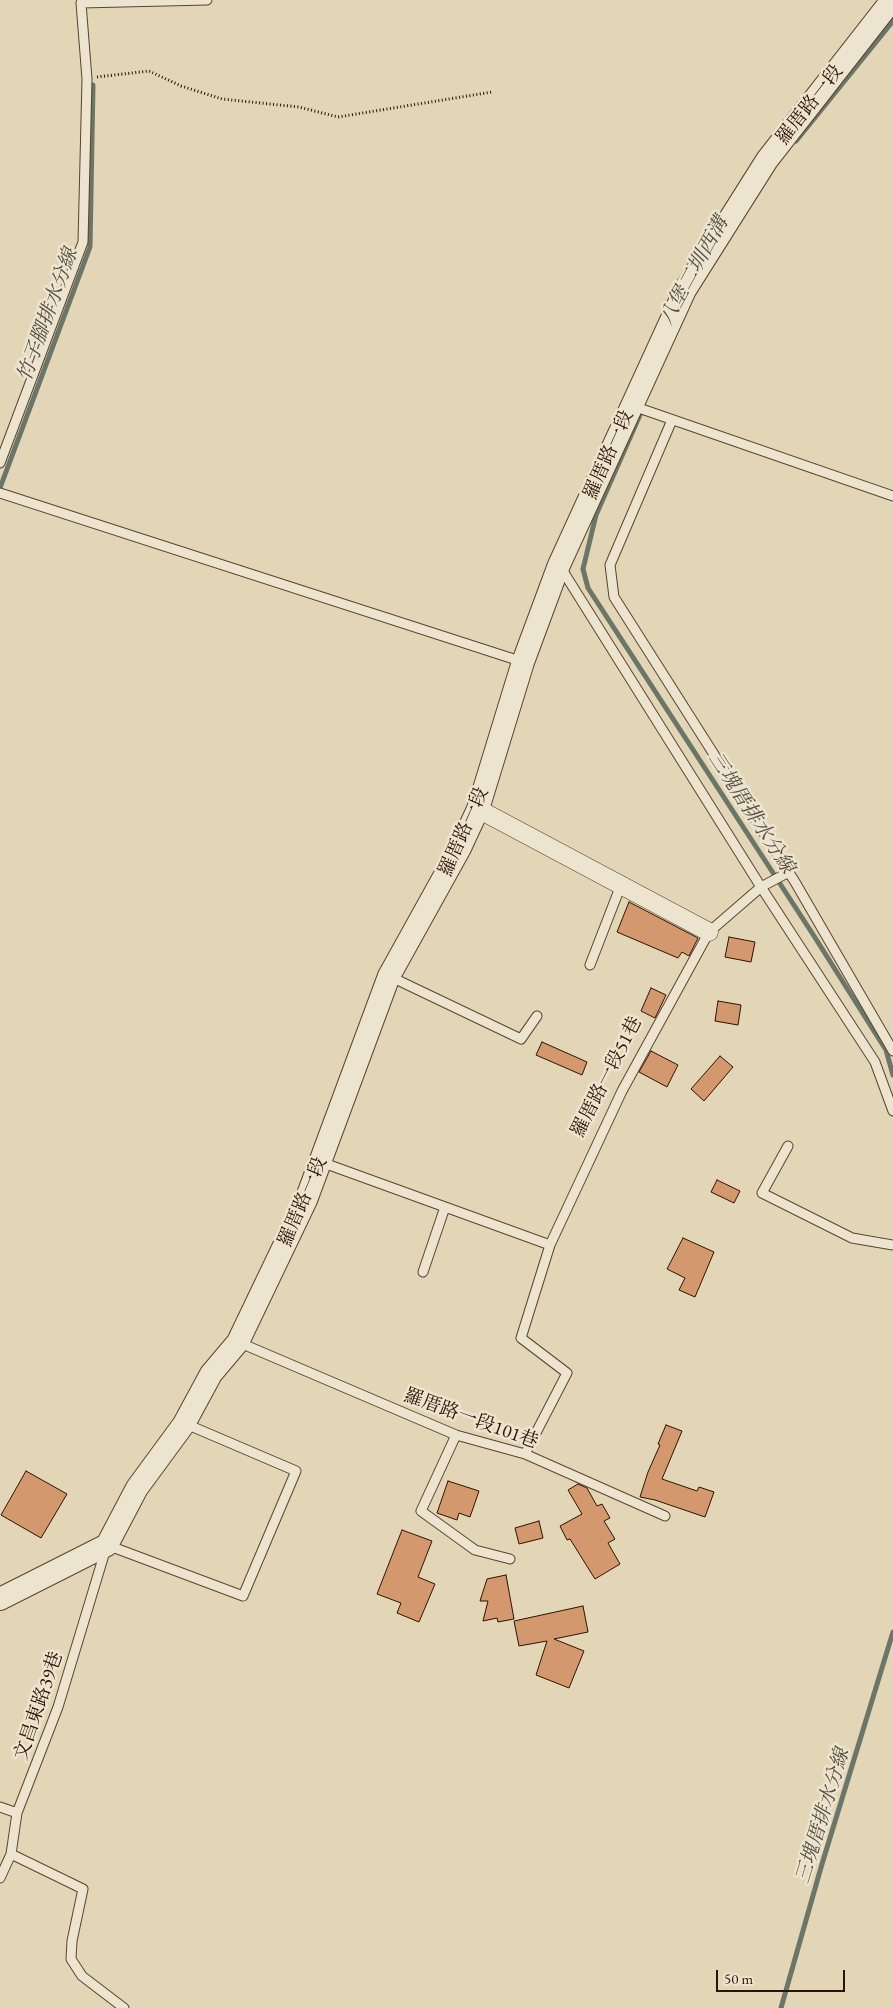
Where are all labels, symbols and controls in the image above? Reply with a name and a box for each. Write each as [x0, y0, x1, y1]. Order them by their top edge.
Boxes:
street label: 羅厝路一段 [772, 61, 848, 149]
water label: 八堡二圳西溝 [654, 213, 734, 329]
water label: 竹子腳排水分線 [13, 245, 83, 385]
street label: 羅厝路一段 [579, 407, 639, 503]
water label: 三塊厝排水分線 [703, 748, 799, 878]
street label: 羅厝路一段 [434, 784, 494, 880]
street label: 羅厝路一段51巷 [567, 1013, 647, 1141]
street label: 羅厝路一段 [274, 1154, 332, 1250]
street label: 羅厝路一段101巷 [401, 1384, 541, 1454]
street label: 文昌東路39巷 [10, 1649, 68, 1763]
water label: 三塊厝排水分線 [791, 1746, 855, 1886]
scale bar [718, 1960, 847, 1992]
text: 50 m [724, 1969, 753, 1988]

